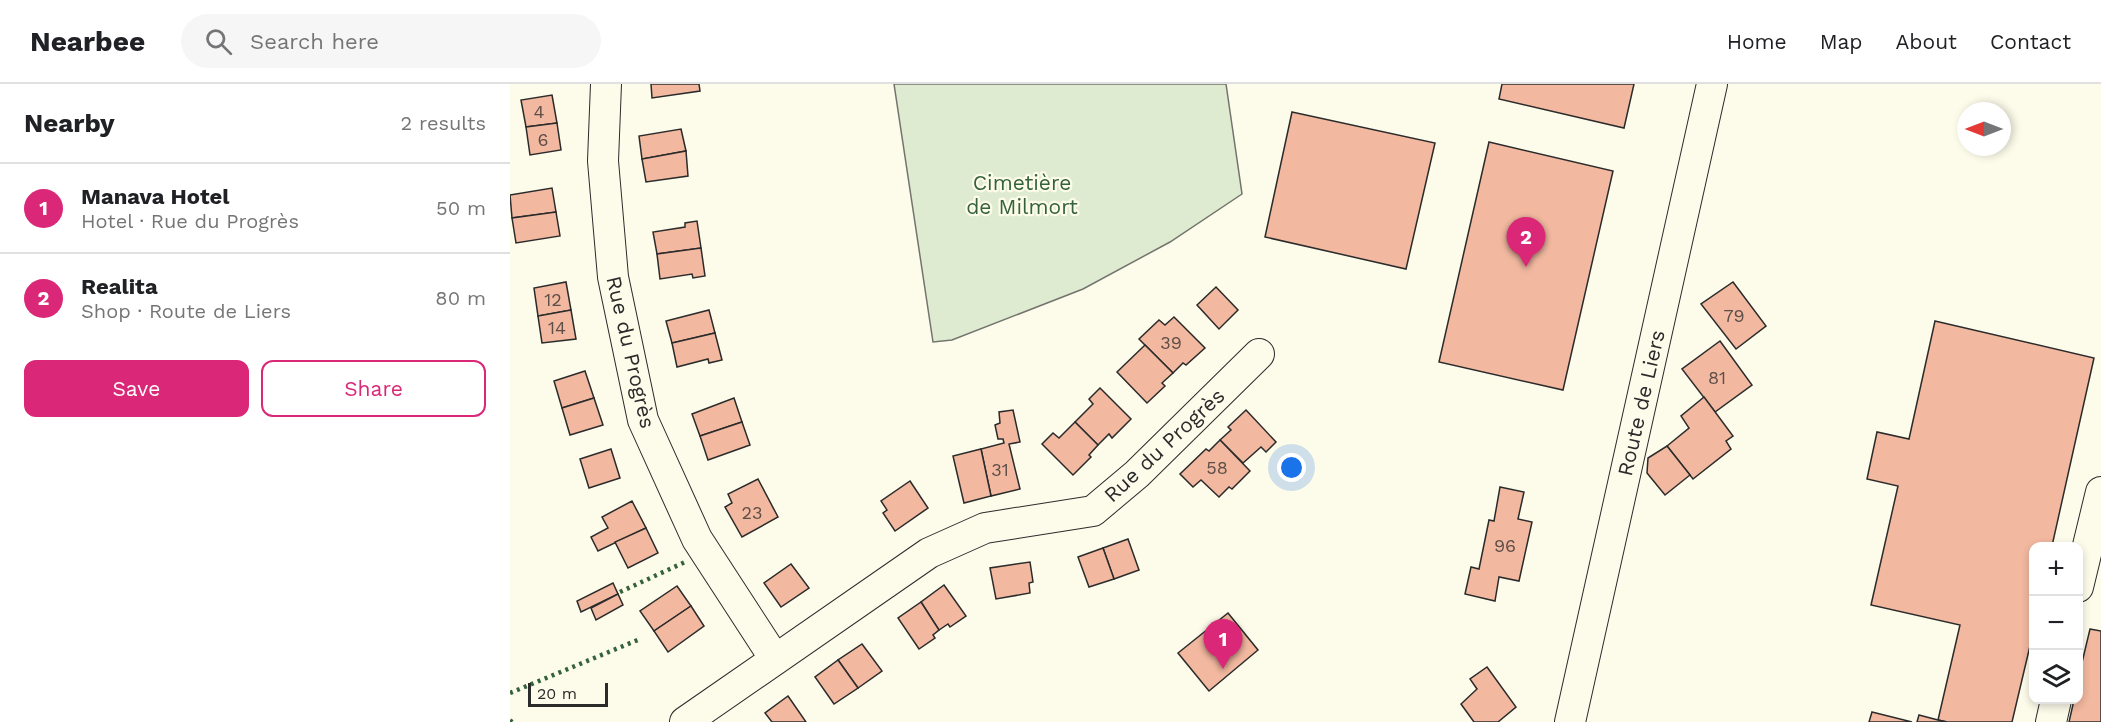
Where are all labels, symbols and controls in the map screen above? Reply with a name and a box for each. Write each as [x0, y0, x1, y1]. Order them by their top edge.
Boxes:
search box [181, 14, 601, 68]
text: Nearbee [30, 25, 145, 58]
icon: search [202, 25, 235, 58]
text: Search here [250, 29, 379, 54]
text: Home [1727, 29, 1787, 54]
text: Map [1820, 29, 1863, 54]
text: About [1896, 29, 1957, 54]
text: Contact [1990, 29, 2071, 54]
house number: 4 [534, 101, 545, 122]
north arrow [1957, 102, 2011, 156]
text: Nearby [24, 108, 115, 138]
text: 2 results [401, 111, 486, 135]
house number: 6 [538, 129, 548, 150]
park label: Cimetière de Milmort [966, 170, 1078, 219]
text: Manava Hotel [81, 184, 229, 209]
text: 1 [39, 196, 48, 220]
text: 50 m [436, 196, 486, 220]
text: Hotel · Rue du Progrès [81, 209, 299, 233]
pin: 2 [1506, 218, 1546, 267]
street label: Rue du Progrès [601, 273, 661, 431]
text: Realita [81, 274, 158, 299]
text: 2 [38, 286, 49, 310]
text: 80 m [435, 286, 486, 310]
house number: 12 [544, 289, 562, 310]
text: Shop · Route de Liers [81, 299, 291, 323]
house number: 79 [1723, 305, 1745, 326]
house number: 14 [548, 317, 566, 338]
street label: Route de Liers [1612, 328, 1670, 478]
house number: 39 [1160, 332, 1182, 353]
button: Save [24, 360, 249, 417]
button: Share [261, 360, 486, 417]
house number: 81 [1708, 367, 1726, 388]
street label: Rue du Progrès [1099, 383, 1229, 507]
your location [1277, 453, 1306, 482]
house number: 58 [1206, 457, 1228, 478]
house number: 31 [991, 459, 1009, 480]
house number: 23 [742, 502, 763, 523]
house number: 96 [1494, 535, 1516, 556]
map controls [2029, 542, 2083, 704]
button: + [2029, 542, 2083, 596]
button: − [2029, 596, 2083, 650]
pin: 1 [1204, 620, 1242, 669]
button: layers [2029, 650, 2083, 704]
scale bar [528, 680, 608, 708]
text: 20 m [537, 684, 577, 703]

